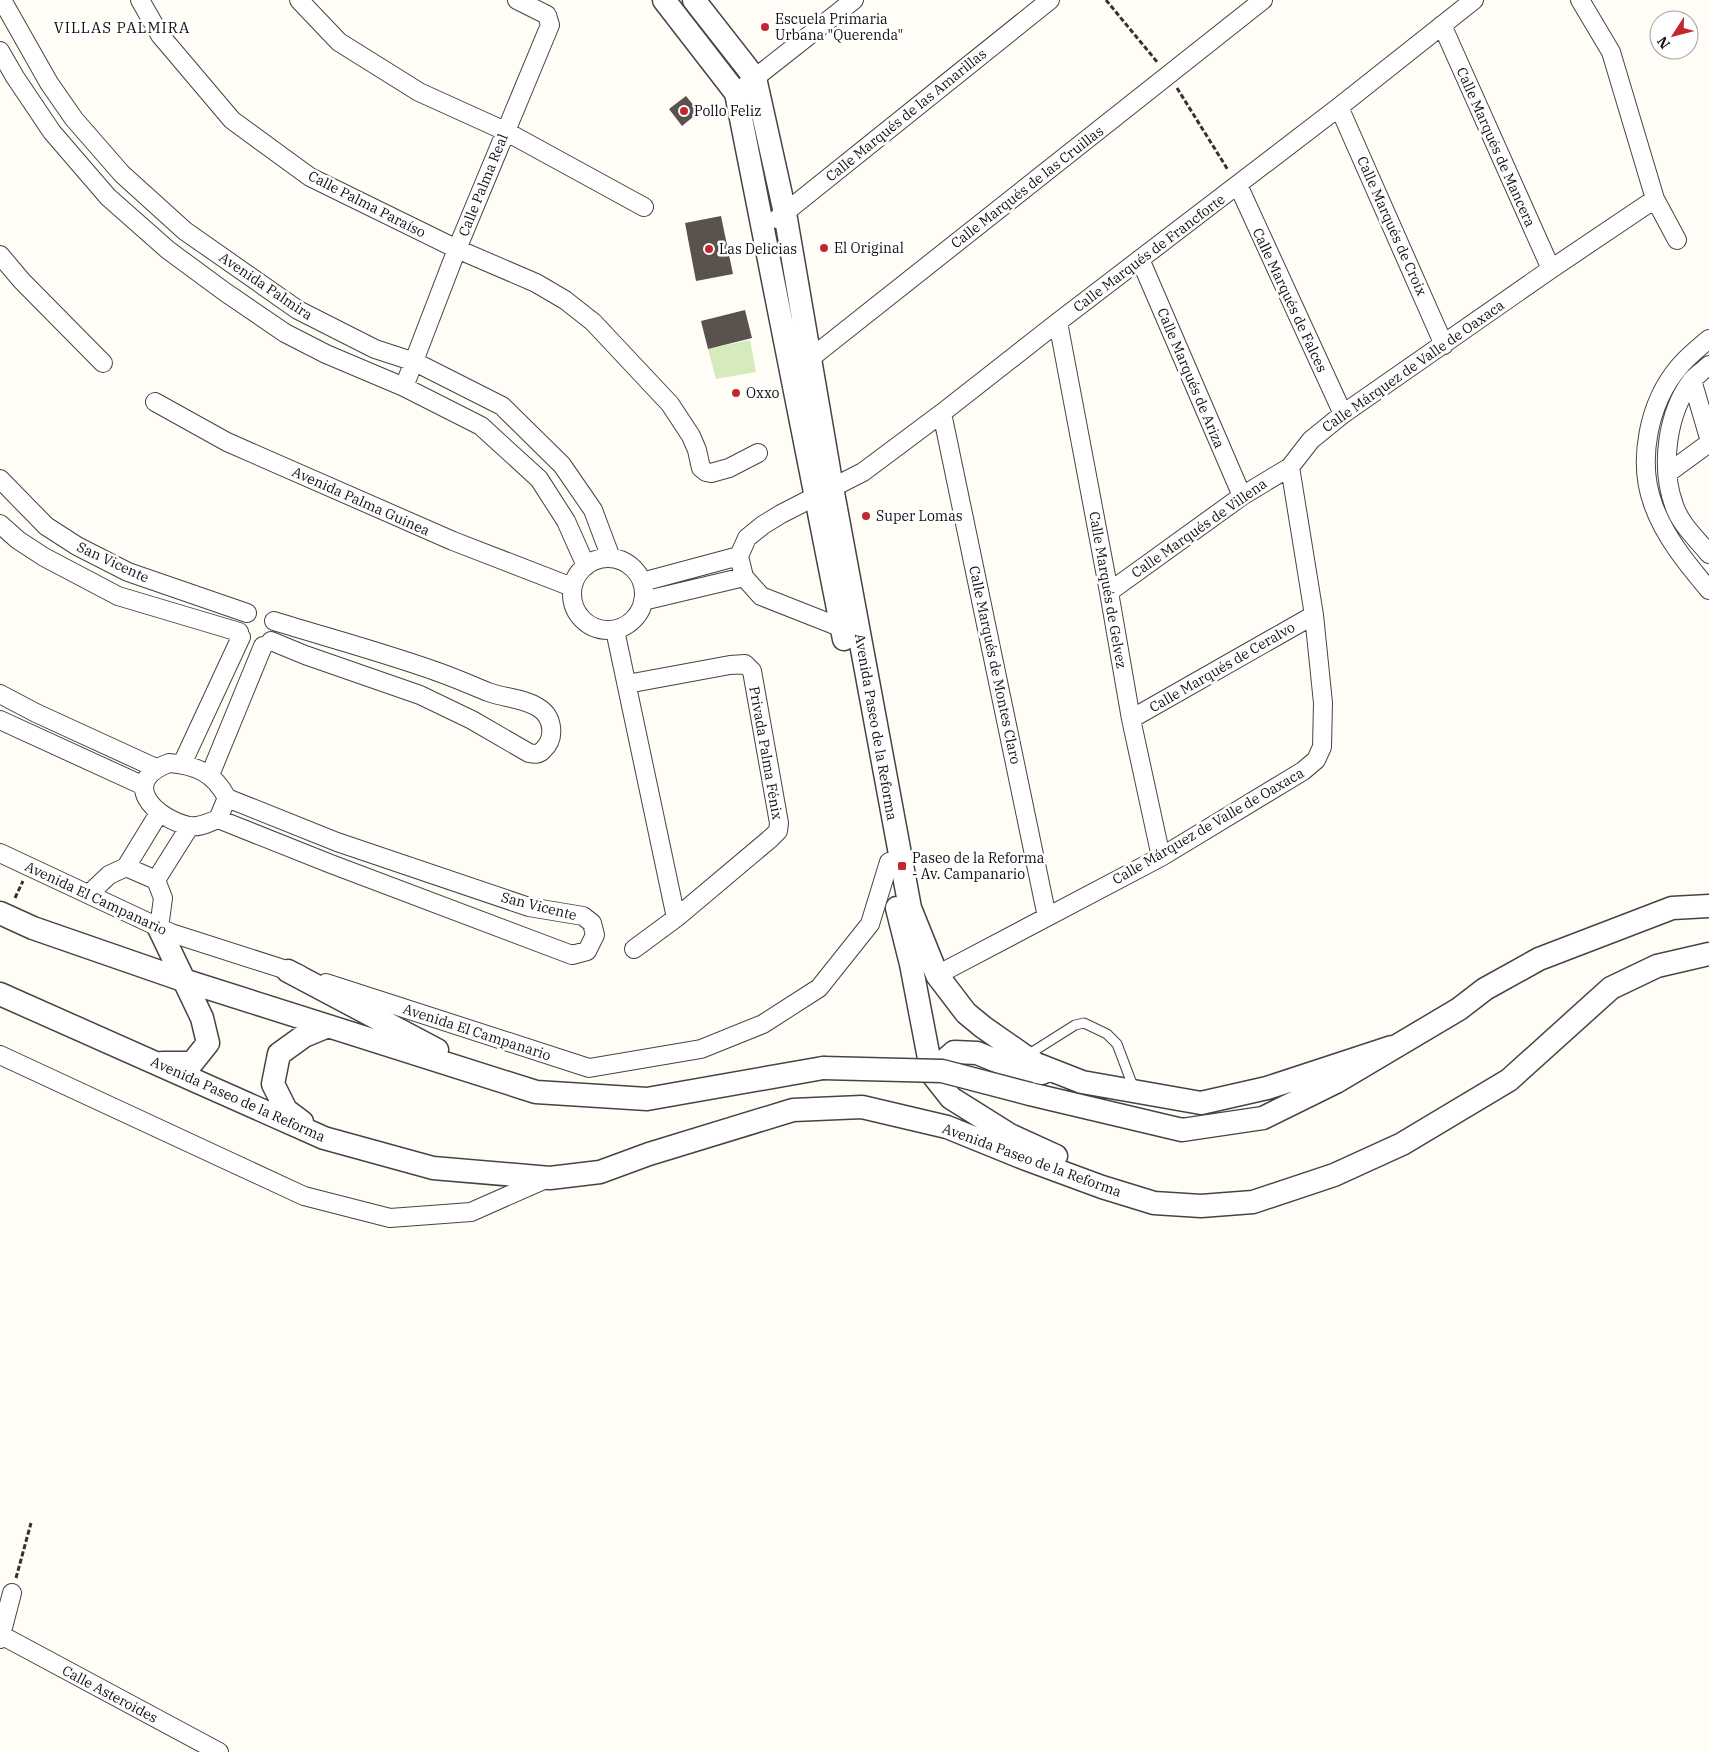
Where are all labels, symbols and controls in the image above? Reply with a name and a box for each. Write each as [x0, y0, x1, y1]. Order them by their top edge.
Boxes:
place label: Escuela Primaria Urbana "Querenda" [775, 10, 903, 44]
north arrow [1649, 10, 1699, 60]
district label: VILLAS PALMIRA [54, 18, 190, 37]
marker: Escuela Primaria Urbana "Querenda" [759, 21, 771, 33]
text: N [1653, 33, 1674, 52]
street label: Calle Marqués de las Amarillas [822, 44, 990, 185]
street label: Calle Marqués de Mancera [1453, 64, 1540, 230]
place label: Pollo Feliz [694, 102, 761, 120]
marker: Pollo Feliz [678, 105, 690, 117]
street label: Calle Marqués de las Cruillas [947, 122, 1107, 252]
street label: Calle Palma Real [454, 131, 512, 239]
street label: Calle Marqués de Croix [1353, 153, 1431, 299]
street label: Calle Palma Paraíso [305, 167, 429, 241]
street label: Calle Marqués de Francforte [1070, 190, 1228, 316]
street label: Calle Marqués de Falces [1249, 225, 1331, 375]
place label: El Original [834, 239, 904, 257]
place label: Las Delicias [719, 240, 797, 258]
marker: El Original [818, 242, 830, 254]
marker: Las Delicias [703, 243, 715, 255]
street label: Avenida Palmira [216, 248, 316, 324]
street label: Calle Márquez de Valle de Oaxaca [1318, 296, 1508, 436]
street label: Calle Marqués de Ariza [1153, 305, 1229, 451]
place label: Oxxo [746, 384, 779, 402]
marker: Oxxo [730, 387, 742, 399]
street label: Avenida Palma Guinea [289, 462, 433, 540]
street label: Calle Marqués de Villena [1128, 474, 1271, 582]
place label: Super Lomas [876, 507, 963, 525]
marker: Super Lomas [860, 510, 872, 522]
street label: Calle Marqués de Gelvez [1085, 510, 1131, 670]
street label: San Vicente [74, 537, 152, 587]
street label: Calle Marqués de Montes Claro [965, 564, 1025, 766]
street label: Calle Marqués de Ceralvo [1146, 618, 1298, 716]
street label: Avenida Paseo de la Reforma [851, 632, 901, 822]
street label: Privada Palma Fénix [745, 685, 787, 821]
street label: Calle Márquez de Valle de Oaxaca [1109, 763, 1307, 888]
place label: Paseo de la Reforma - Av. Campanario [912, 849, 1045, 883]
street label: Avenida El Campanario [22, 857, 170, 939]
marker: Paseo de la Reforma - Av. Campanario [896, 860, 908, 872]
street label: San Vicente [499, 888, 579, 924]
street label: Avenida El Campanario [401, 1000, 553, 1064]
street label: Avenida Paseo de la Reforma [148, 1052, 328, 1146]
street label: Avenida Paseo de la Reforma [940, 1119, 1124, 1201]
street label: Calle Asteroides [59, 1661, 161, 1727]

